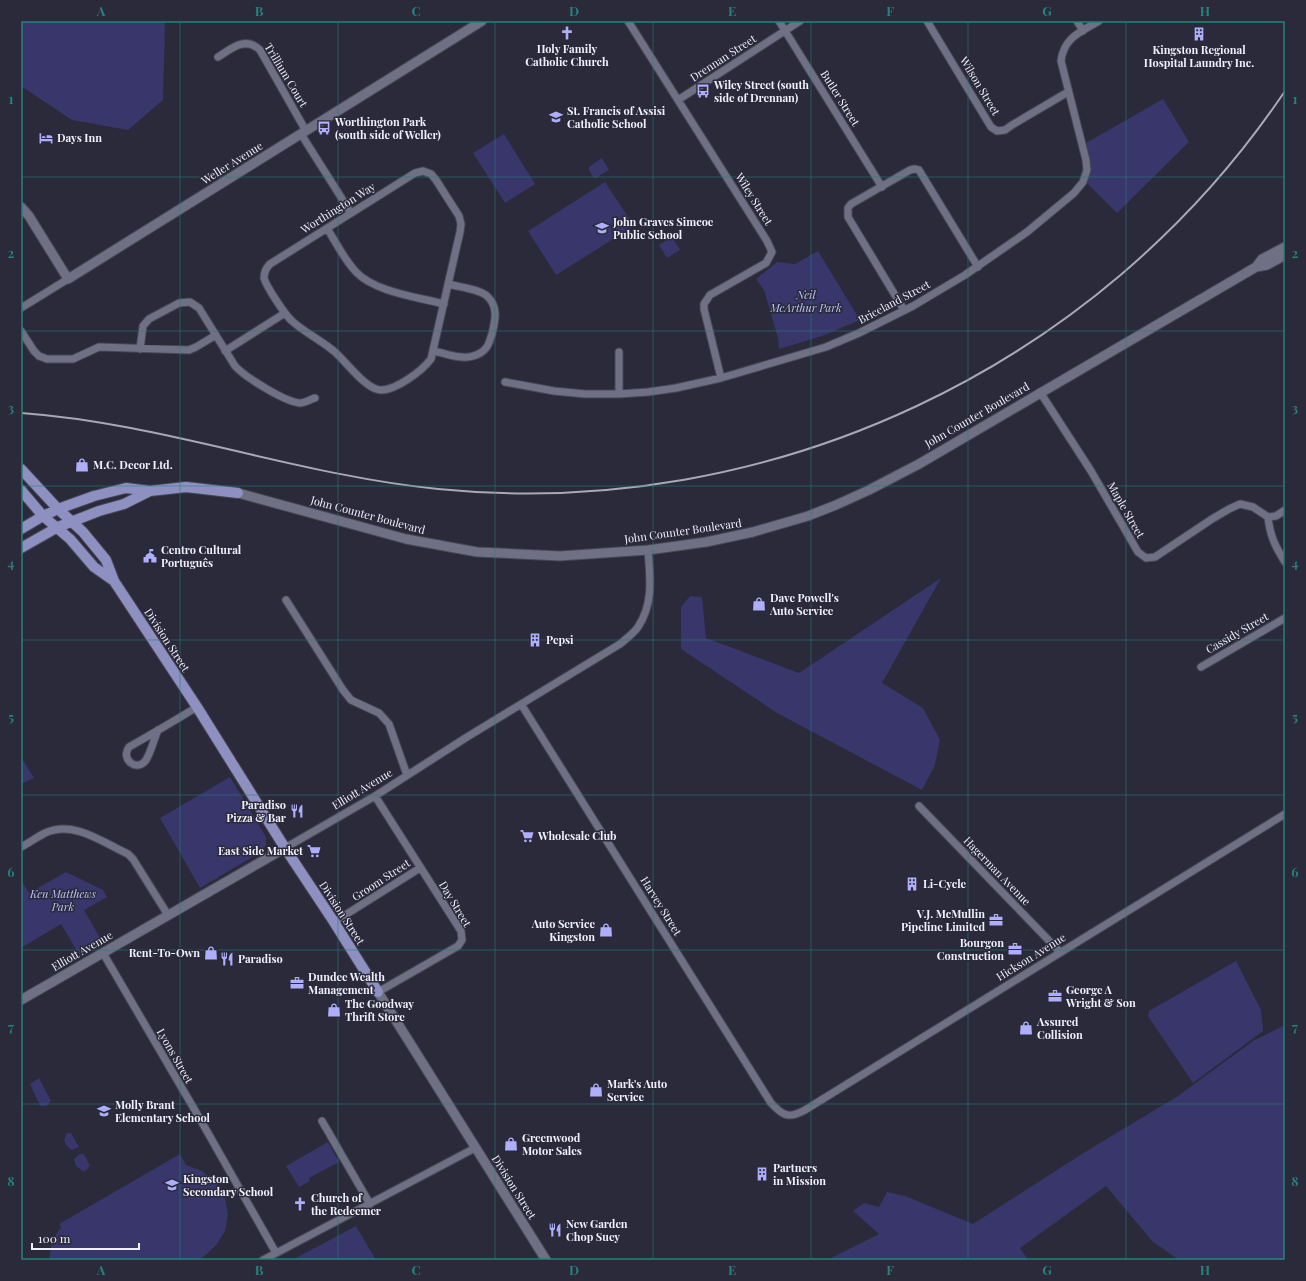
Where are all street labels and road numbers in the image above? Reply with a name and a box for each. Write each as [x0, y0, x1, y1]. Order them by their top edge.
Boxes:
street label: Drennan Street [687, 31, 759, 84]
street label: Trillium Court [261, 40, 311, 110]
street label: Wilson Street [957, 53, 1004, 118]
street label: Butler Street [817, 67, 863, 128]
street label: Weller Avenue [197, 137, 266, 188]
street label: Wiley Street [732, 169, 776, 228]
street label: Worthington Way [297, 178, 378, 237]
street label: Briceland Street [855, 276, 933, 327]
street label: John Counter Boulevard [921, 378, 1032, 451]
street label: Maple Street [1104, 479, 1149, 541]
street label: John Counter Boulevard [308, 492, 428, 537]
street label: John Counter Boulevard [622, 515, 743, 546]
street label: Division Street [141, 605, 194, 674]
street label: Cassidy Street [1203, 609, 1271, 657]
street label: Elliott Avenue [329, 764, 395, 813]
street label: Hagerman Avenue [961, 833, 1034, 909]
street label: Groom Street [349, 855, 413, 904]
street label: Harvey Street [637, 873, 686, 938]
street label: Division Street [316, 878, 369, 947]
street label: Day Street [436, 878, 475, 929]
street label: Elliott Avenue [49, 927, 115, 974]
street label: Hickson Avenue [993, 929, 1069, 984]
street label: Lyons Street [154, 1026, 197, 1086]
street label: Division Street [489, 1152, 540, 1222]

